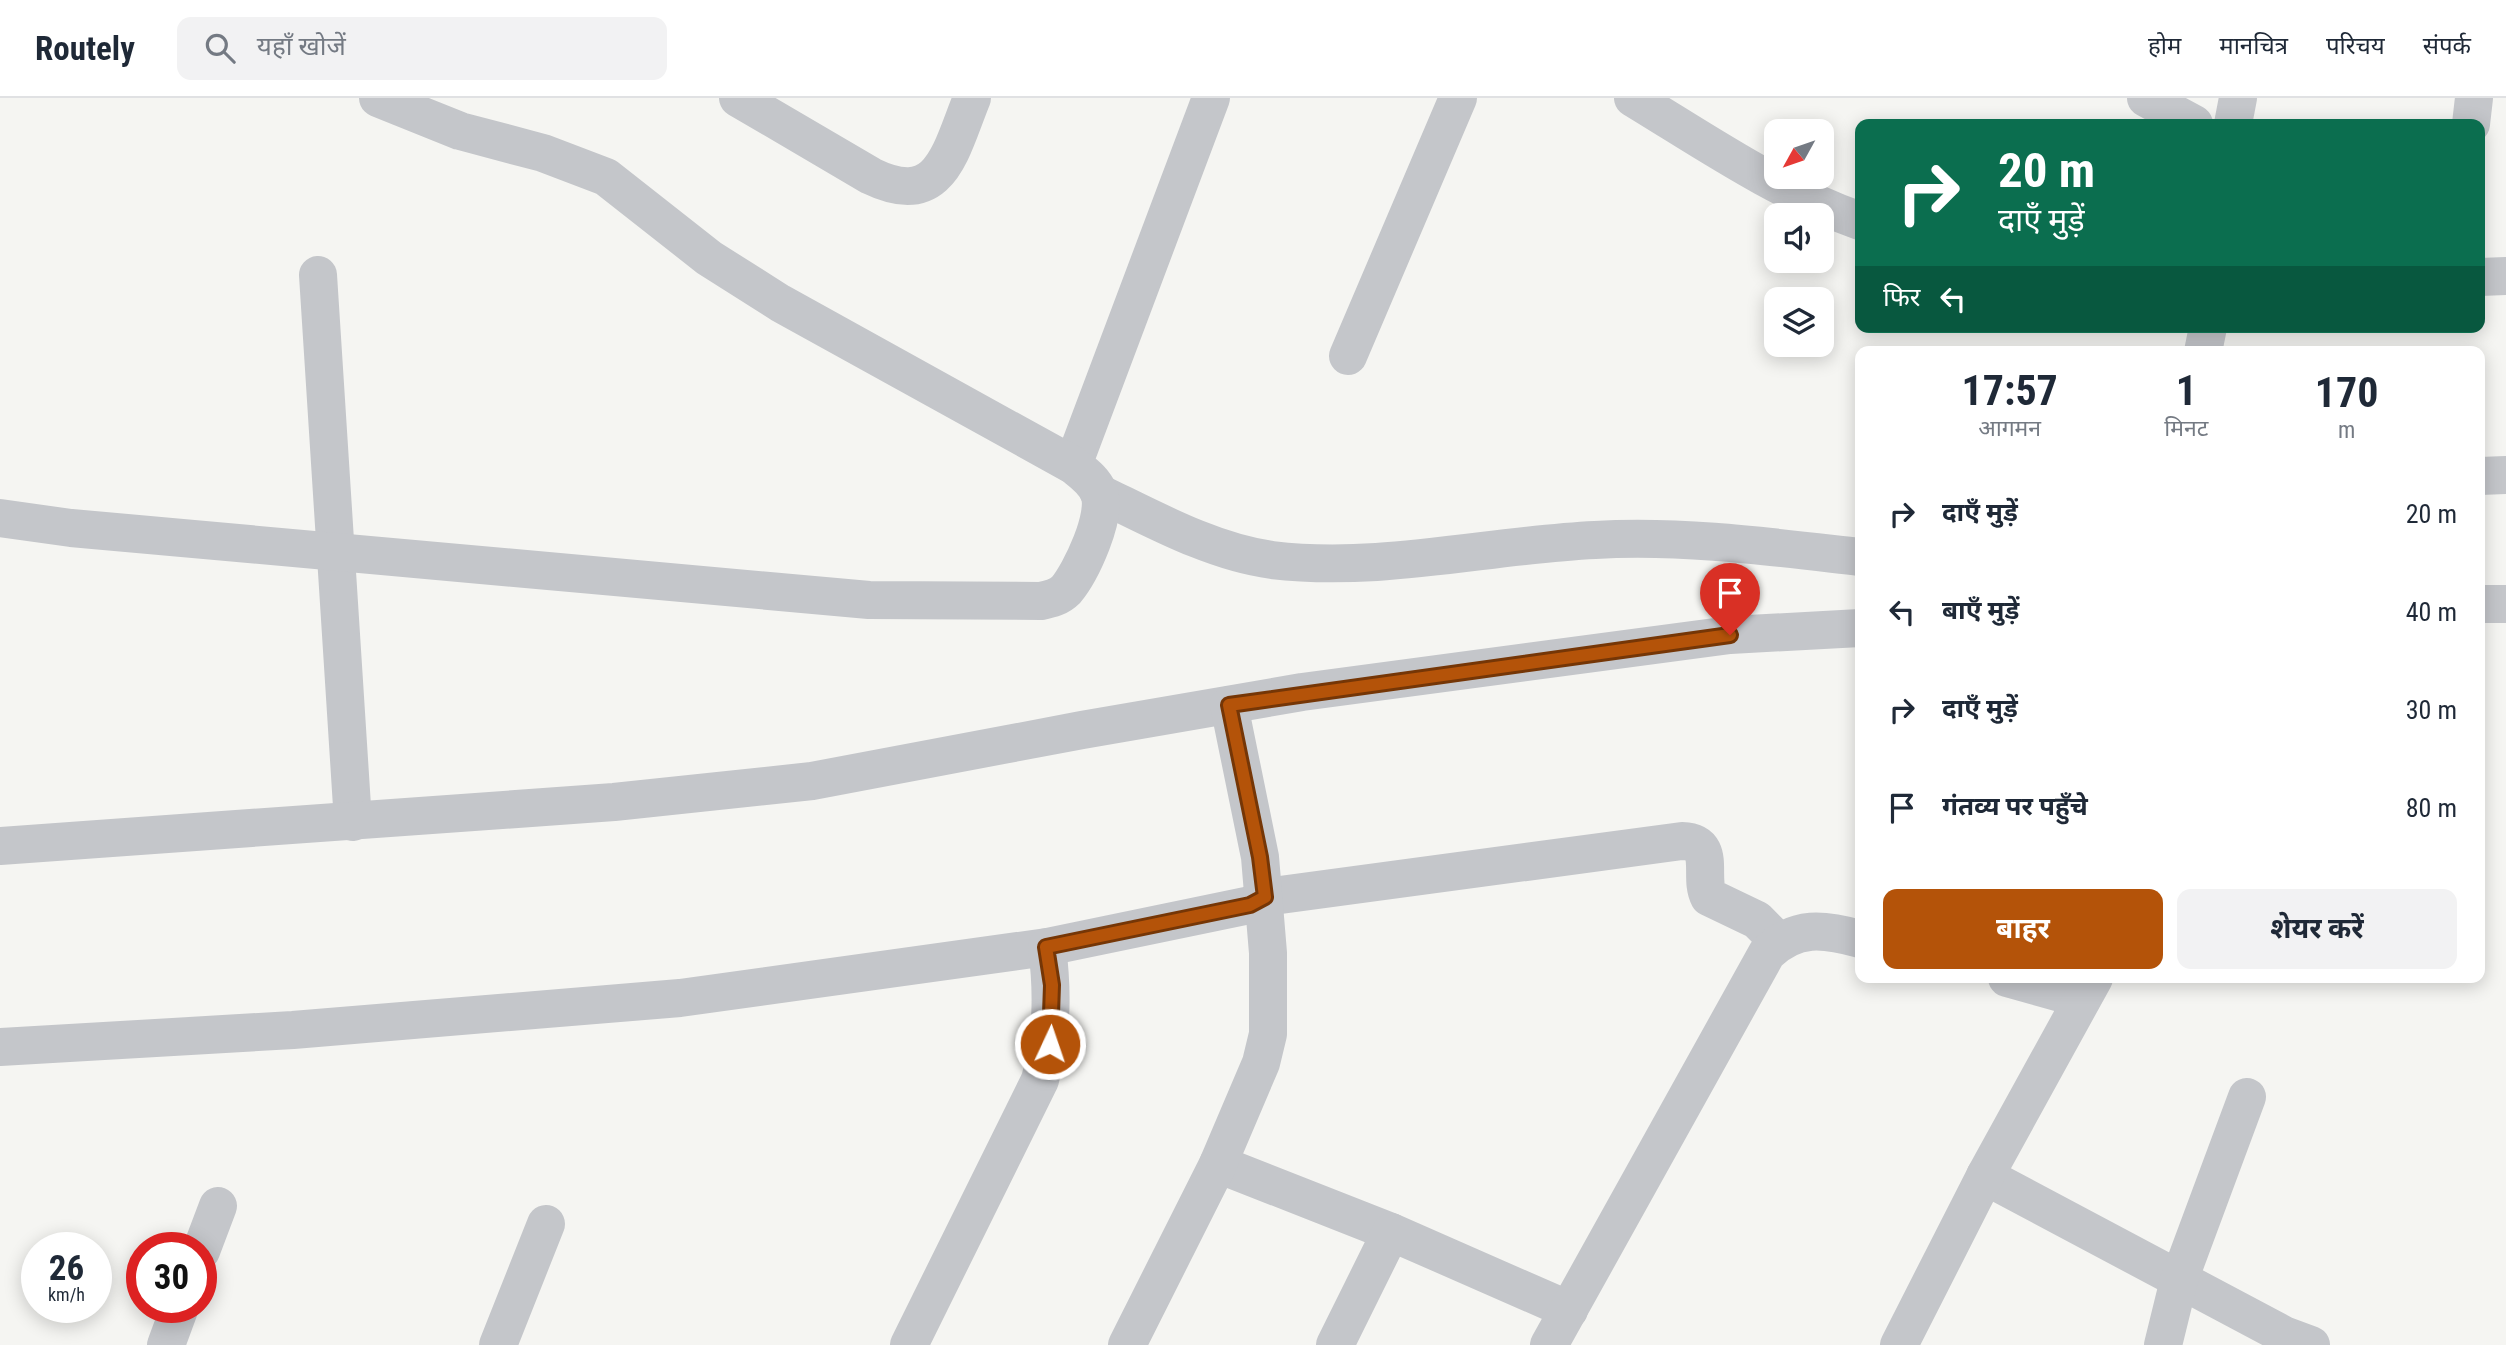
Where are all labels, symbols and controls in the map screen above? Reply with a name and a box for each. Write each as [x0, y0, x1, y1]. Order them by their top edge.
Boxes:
search box [177, 17, 667, 80]
text: Routely [35, 29, 135, 68]
icon: search [201, 29, 239, 67]
text: यहाँ खोजें [257, 31, 346, 61]
text: होम [2148, 32, 2181, 60]
text: मानचित्र [2219, 32, 2288, 60]
text: परिचय [2326, 32, 2385, 60]
text: संपर्क [2423, 32, 2471, 60]
north arrow [1764, 119, 1834, 189]
map controls [1764, 119, 1834, 357]
text: 20 m [1998, 142, 2095, 199]
icon: right [1883, 147, 1974, 238]
text: दाएँ मुड़ें [1998, 201, 2085, 239]
button: sound [1764, 203, 1834, 273]
icon: left [1934, 280, 1972, 318]
text: फिर [1883, 282, 1920, 312]
button: layers [1764, 287, 1834, 357]
text: 17:57 [1961, 366, 2058, 415]
text: 1 [2176, 366, 2197, 415]
text: 170 [2315, 368, 2379, 417]
text: आगमन [1978, 415, 2041, 442]
text: मिनट [2164, 415, 2208, 442]
text: m [2338, 417, 2355, 444]
icon: right [1883, 495, 1921, 533]
text: दाएँ मुड़ें [1942, 497, 2018, 527]
text: 20 m [2406, 499, 2457, 529]
pin [1700, 563, 1760, 635]
icon: arrive [1711, 574, 1749, 612]
icon: left [1883, 593, 1921, 631]
text: बाएँ मुड़ें [1942, 595, 2019, 625]
text: 40 m [2406, 597, 2457, 627]
icon: right [1883, 691, 1921, 729]
text: दाएँ मुड़ें [1942, 693, 2018, 723]
text: 30 m [2406, 695, 2457, 725]
icon: arrive [1883, 789, 1921, 827]
text: गंतव्य पर पहुँचे [1942, 791, 2088, 821]
text: 80 m [2406, 793, 2457, 823]
button: बाहर [1883, 889, 2163, 969]
button: शेयर करें [2177, 889, 2457, 969]
position arrow [1013, 1007, 1087, 1081]
speed limit sign: 30 [126, 1232, 217, 1323]
text: 26 [49, 1248, 84, 1289]
text: km/h [48, 1284, 85, 1305]

